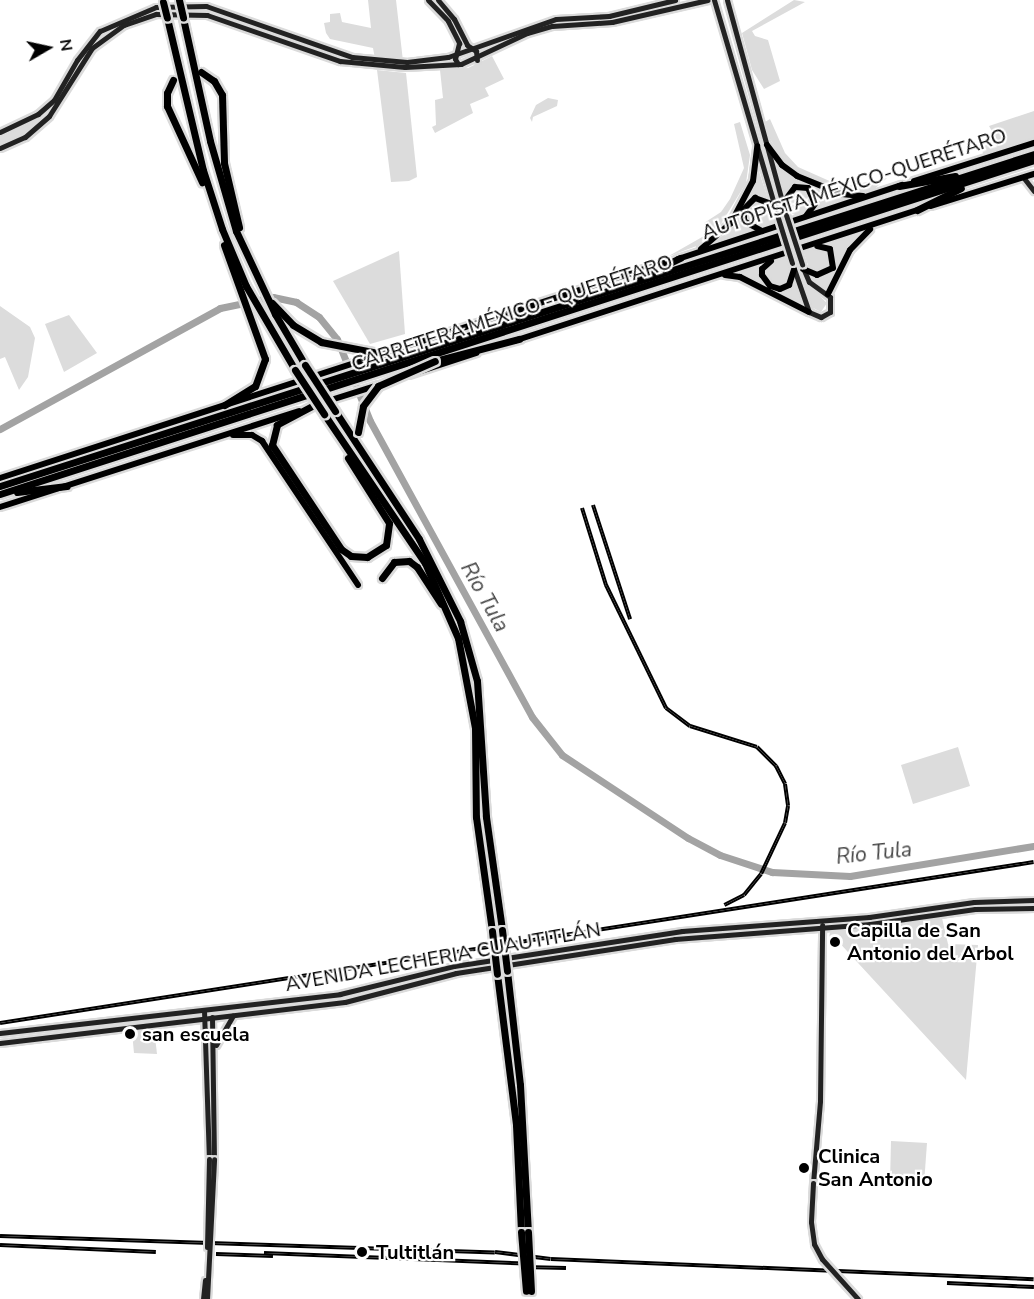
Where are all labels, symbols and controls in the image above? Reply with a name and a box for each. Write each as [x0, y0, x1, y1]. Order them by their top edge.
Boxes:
north arrow [18, 18, 78, 78]
text: N [54, 38, 78, 53]
street label: AUTOPISTA MÉXICO-QUERÉTARO [699, 123, 1009, 245]
street label: CARRETERA MÉXICO - QUERÉTARO [348, 250, 676, 376]
water label: Río Tula [455, 558, 515, 636]
water label: Río Tula [835, 836, 913, 870]
street label: AVENIDA LECHERIA CUAUTITLÁN [283, 917, 603, 997]
place label: Capilla de San Antonio del Arbol [847, 918, 1014, 965]
marker: Capilla de San Antonio del Arbol [828, 935, 842, 949]
place label: san escuela [142, 1022, 250, 1046]
marker: san escuela [123, 1027, 137, 1041]
place label: Clinica San Antonio [818, 1144, 933, 1191]
marker: Clinica San Antonio [795, 1159, 813, 1177]
place label: Tultitlán [376, 1240, 454, 1264]
marker: Tultitlán [353, 1243, 371, 1261]

